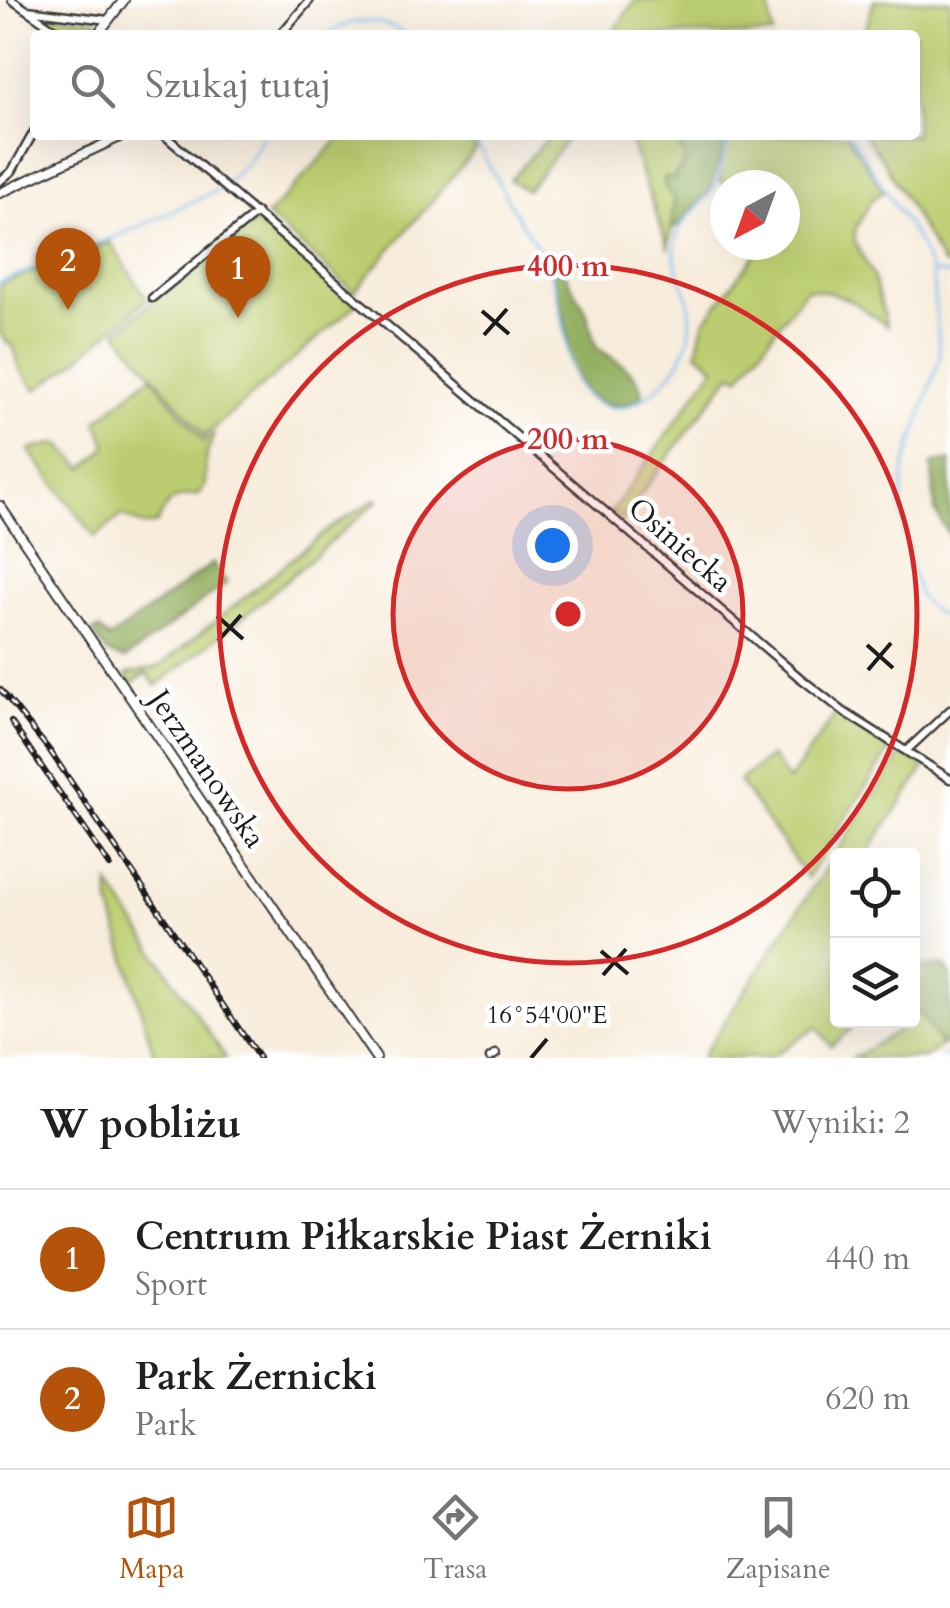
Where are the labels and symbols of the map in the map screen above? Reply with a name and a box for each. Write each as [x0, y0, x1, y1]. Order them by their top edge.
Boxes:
north arrow [710, 170, 800, 260]
pin: 2 [36, 228, 100, 310]
pin: 1 [206, 236, 270, 318]
text: 400 m [527, 246, 609, 287]
text: 200 m [527, 419, 609, 460]
street label: Osiniecka [619, 488, 741, 602]
your location [527, 520, 578, 571]
centre of rings [550, 596, 586, 632]
street label: Jerzmanowska [137, 678, 275, 856]
text: 16°54'00"E [487, 998, 607, 1032]

